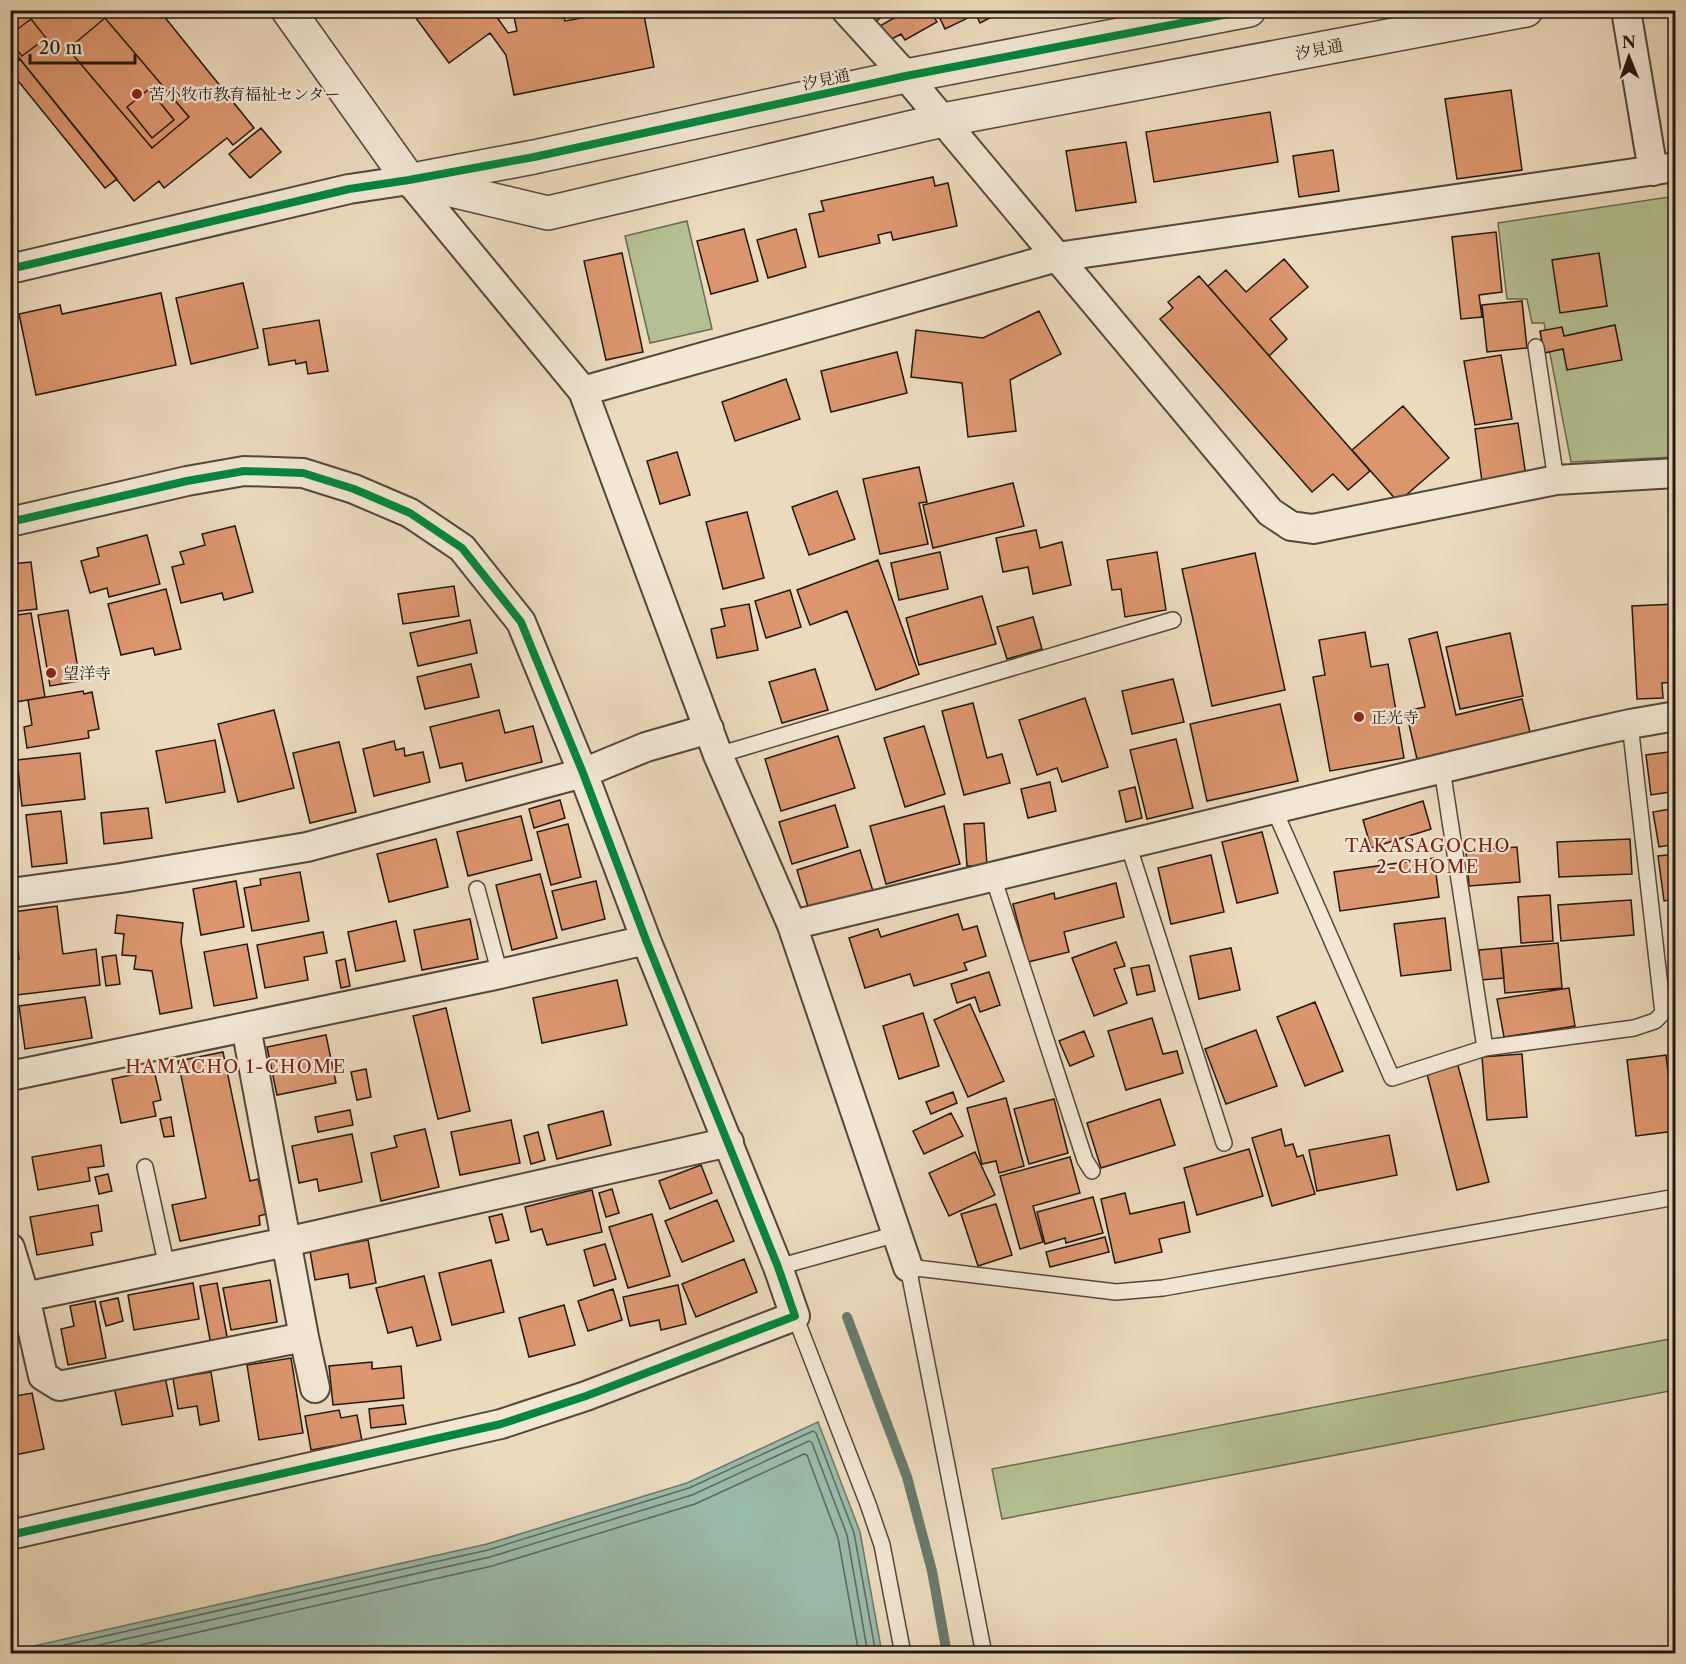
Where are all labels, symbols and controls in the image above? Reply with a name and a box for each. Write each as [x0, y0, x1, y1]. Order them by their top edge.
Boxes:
scale bar [30, 27, 135, 65]
north arrow [1599, 27, 1659, 87]
text: N [1622, 32, 1636, 52]
street label: 汐見通 [1294, 35, 1344, 63]
text: 20 m [39, 37, 83, 59]
street label: 汐見通 [800, 64, 852, 94]
place label: 苫小牧市教育福祉センター [149, 84, 340, 104]
marker: 苫小牧市教育福祉センター [130, 87, 144, 101]
place label: 望洋寺 [63, 663, 111, 683]
marker: 望洋寺 [44, 666, 58, 680]
place label: 正光寺 [1371, 707, 1419, 727]
marker: 正光寺 [1352, 710, 1366, 724]
district label: TAKASAGOCHO 2-CHOME [1345, 835, 1511, 878]
district label: HAMACHO 1-CHOME [125, 1056, 347, 1078]

